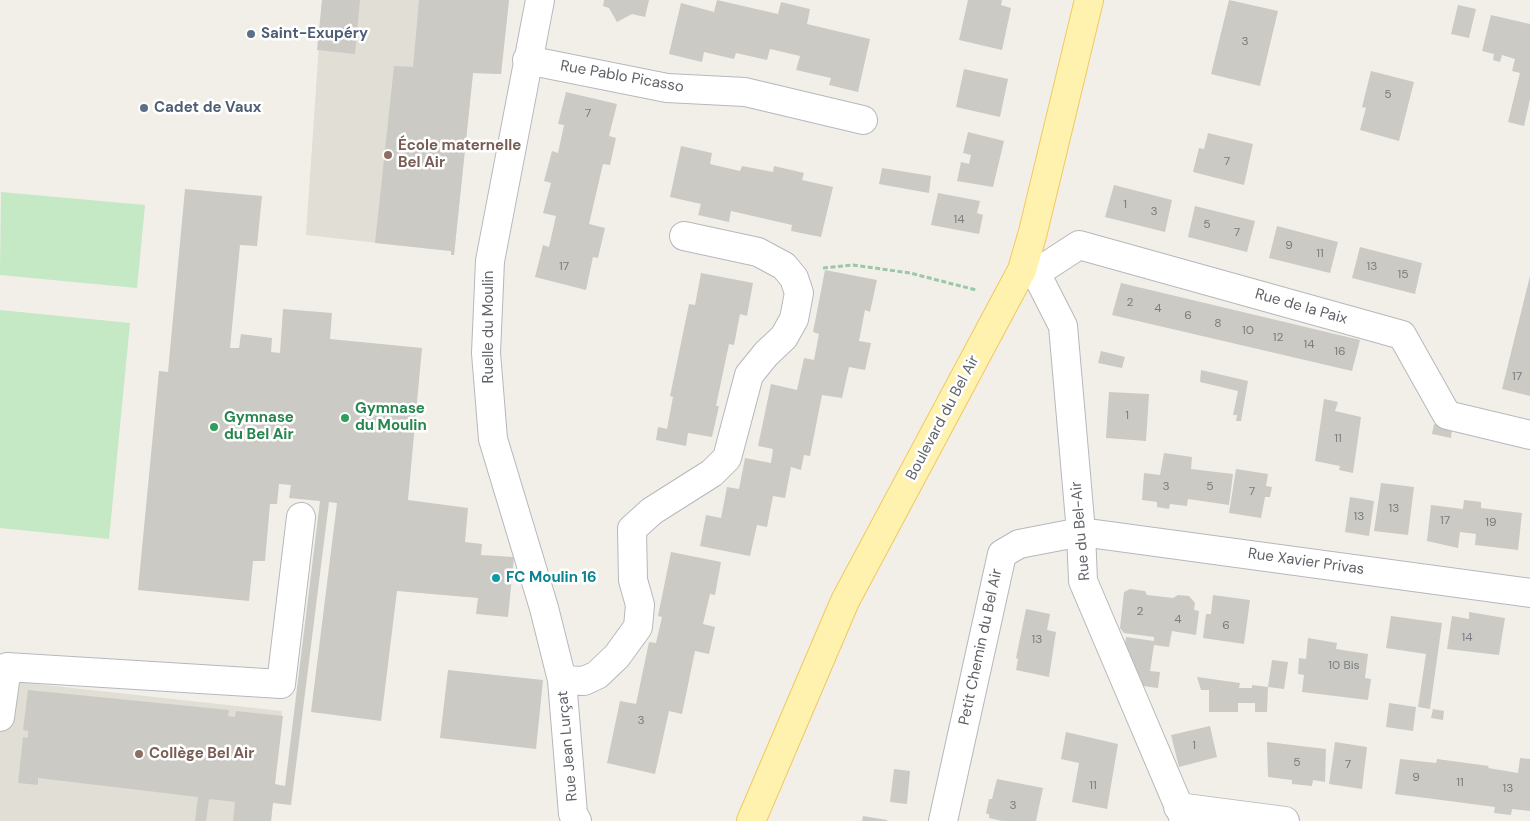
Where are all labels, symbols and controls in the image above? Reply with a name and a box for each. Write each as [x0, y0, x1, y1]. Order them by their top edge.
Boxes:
place label: Saint-Exupéry [261, 25, 368, 43]
marker: Saint-Exupéry [245, 28, 257, 40]
house number: 3 [1241, 35, 1249, 49]
street label: Rue Pablo Picasso [559, 57, 685, 97]
house number: 5 [1384, 88, 1392, 102]
place label: Cadet de Vaux [154, 99, 261, 117]
marker: Cadet de Vaux [138, 102, 150, 114]
house number: 7 [585, 107, 591, 121]
place label: École maternelle Bel Air [398, 137, 521, 172]
marker: École maternelle Bel Air [382, 149, 394, 161]
house number: 7 [1224, 155, 1230, 169]
house number: 1 [1123, 198, 1127, 212]
house number: 3 [1150, 205, 1158, 219]
house number: 14 [953, 213, 965, 227]
house number: 5 [1203, 218, 1211, 232]
house number: 7 [1234, 226, 1240, 240]
house number: 9 [1285, 239, 1293, 253]
house number: 11 [1316, 247, 1324, 261]
house number: 17 [559, 260, 569, 274]
house number: 13 [1367, 260, 1377, 274]
house number: 15 [1397, 268, 1409, 282]
street label: Ruelle du Moulin [480, 271, 498, 383]
street label: Rue de la Paix [1253, 285, 1349, 329]
house number: 2 [1127, 296, 1133, 310]
house number: 4 [1154, 302, 1162, 316]
house number: 6 [1184, 309, 1192, 323]
house number: 8 [1214, 317, 1222, 331]
house number: 10 [1242, 324, 1254, 338]
house number: 12 [1273, 331, 1283, 345]
house number: 14 [1303, 338, 1315, 352]
house number: 16 [1334, 345, 1346, 359]
street label: Boulevard du Bel Air [903, 353, 983, 483]
house number: 17 [1512, 370, 1522, 384]
place label: Gymnase du Moulin [355, 400, 427, 435]
place label: Gymnase du Bel Air [224, 409, 294, 444]
house number: 1 [1125, 409, 1129, 423]
marker: Gymnase du Moulin [339, 412, 351, 424]
marker: Gymnase du Bel Air [208, 421, 220, 433]
house number: 11 [1334, 432, 1342, 446]
house number: 3 [1162, 480, 1170, 494]
house number: 5 [1206, 480, 1214, 494]
street label: Rue du Bel-Air [1068, 481, 1094, 581]
house number: 7 [1249, 485, 1255, 499]
house number: 13 [1389, 502, 1399, 516]
house number: 13 [1354, 510, 1364, 524]
house number: 17 [1440, 514, 1450, 528]
house number: 19 [1485, 516, 1497, 530]
street label: Rue Xavier Privas [1247, 545, 1365, 579]
street label: Petit Chemin du Bel Air [956, 567, 1006, 727]
place label: FC Moulin 16 [506, 569, 596, 587]
marker: FC Moulin 16 [490, 572, 502, 584]
house number: 2 [1137, 605, 1143, 619]
house number: 4 [1174, 613, 1182, 627]
house number: 6 [1222, 619, 1230, 633]
house number: 14 [1461, 631, 1473, 645]
house number: 13 [1032, 633, 1042, 647]
house number: 10 Bis [1328, 659, 1360, 673]
street label: Rue Jean Lurçat [554, 690, 582, 802]
house number: 3 [637, 714, 645, 728]
house number: 1 [1192, 739, 1196, 753]
place label: Collège Bel Air [149, 745, 254, 763]
marker: Collège Bel Air [133, 748, 145, 760]
house number: 5 [1293, 756, 1301, 770]
house number: 7 [1345, 758, 1351, 772]
house number: 9 [1412, 771, 1420, 785]
house number: 11 [1456, 776, 1464, 790]
house number: 11 [1089, 779, 1097, 793]
house number: 13 [1503, 782, 1513, 796]
house number: 3 [1009, 799, 1017, 813]

